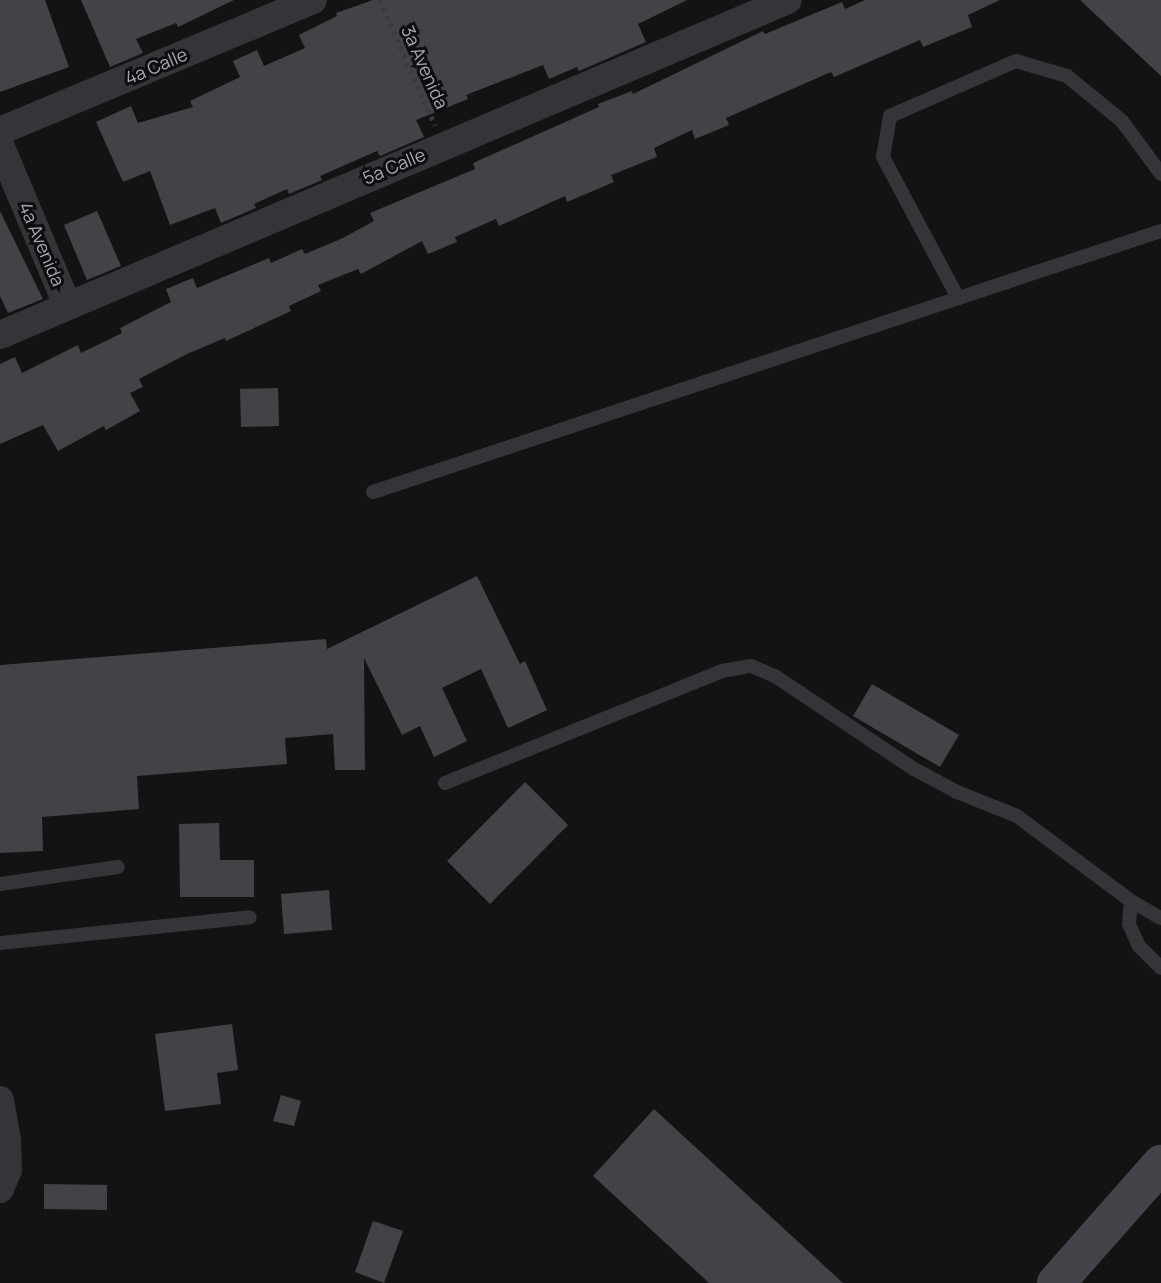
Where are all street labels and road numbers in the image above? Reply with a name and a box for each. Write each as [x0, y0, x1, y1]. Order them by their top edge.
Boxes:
street label: 3a Avenida [397, 22, 453, 112]
street label: 4a Calle [121, 43, 191, 89]
street label: 5a Calle [359, 143, 429, 189]
street label: 4a Avenida [15, 199, 69, 289]

